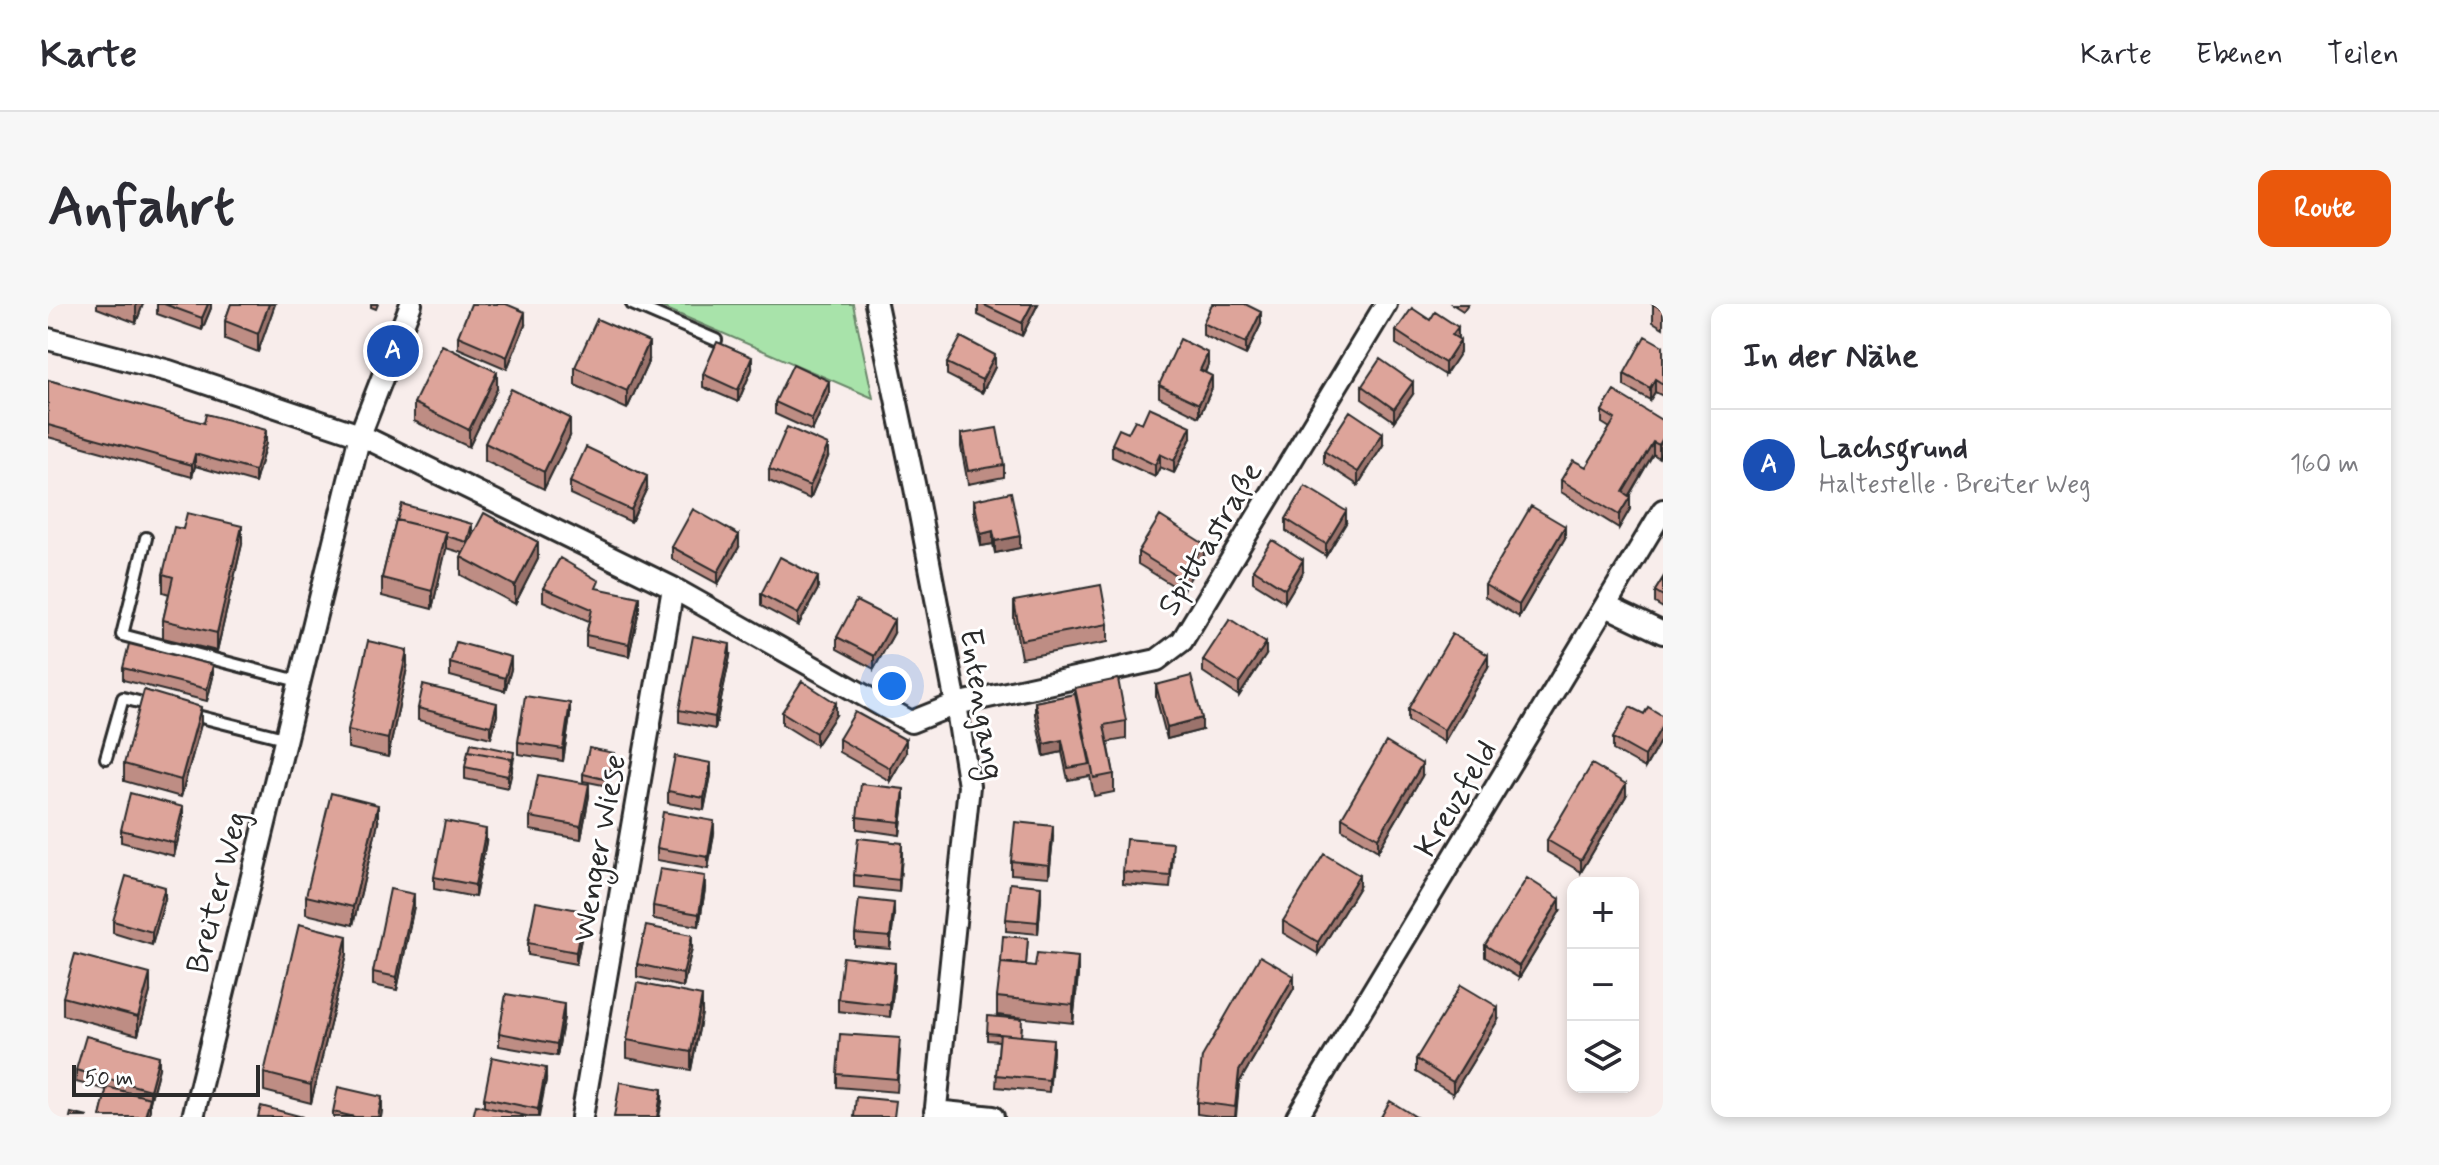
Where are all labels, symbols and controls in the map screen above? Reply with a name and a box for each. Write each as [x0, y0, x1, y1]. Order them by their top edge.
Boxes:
text: Karte [40, 31, 137, 80]
text: Karte [2080, 37, 2152, 74]
text: Ebenen [2196, 37, 2283, 74]
text: Teilen [2327, 37, 2399, 74]
button: Route [2258, 170, 2391, 247]
text: Anfahrt [48, 172, 235, 245]
pin: A [367, 321, 419, 381]
text: In der Nähe [1743, 334, 1918, 379]
text: Lachsgrund [1819, 429, 1968, 468]
text: A [1760, 448, 1778, 482]
text: 160 m [2290, 448, 2359, 482]
street label: Spittastraße [1148, 454, 1273, 624]
text: Haltestelle · Breiter Weg [1819, 468, 2091, 502]
street label: Entengang [946, 626, 1014, 783]
your location [872, 666, 912, 706]
street label: Kreuzfeld [1405, 733, 1508, 865]
street label: Wenger Wiese [563, 751, 639, 946]
street label: Breiter Weg [177, 807, 258, 978]
map controls [1567, 877, 1639, 1093]
button: + [1567, 877, 1639, 949]
button: − [1567, 949, 1639, 1021]
button: layers [1567, 1021, 1639, 1093]
scale bar [72, 1061, 260, 1097]
text: 50 m [84, 1065, 133, 1093]

